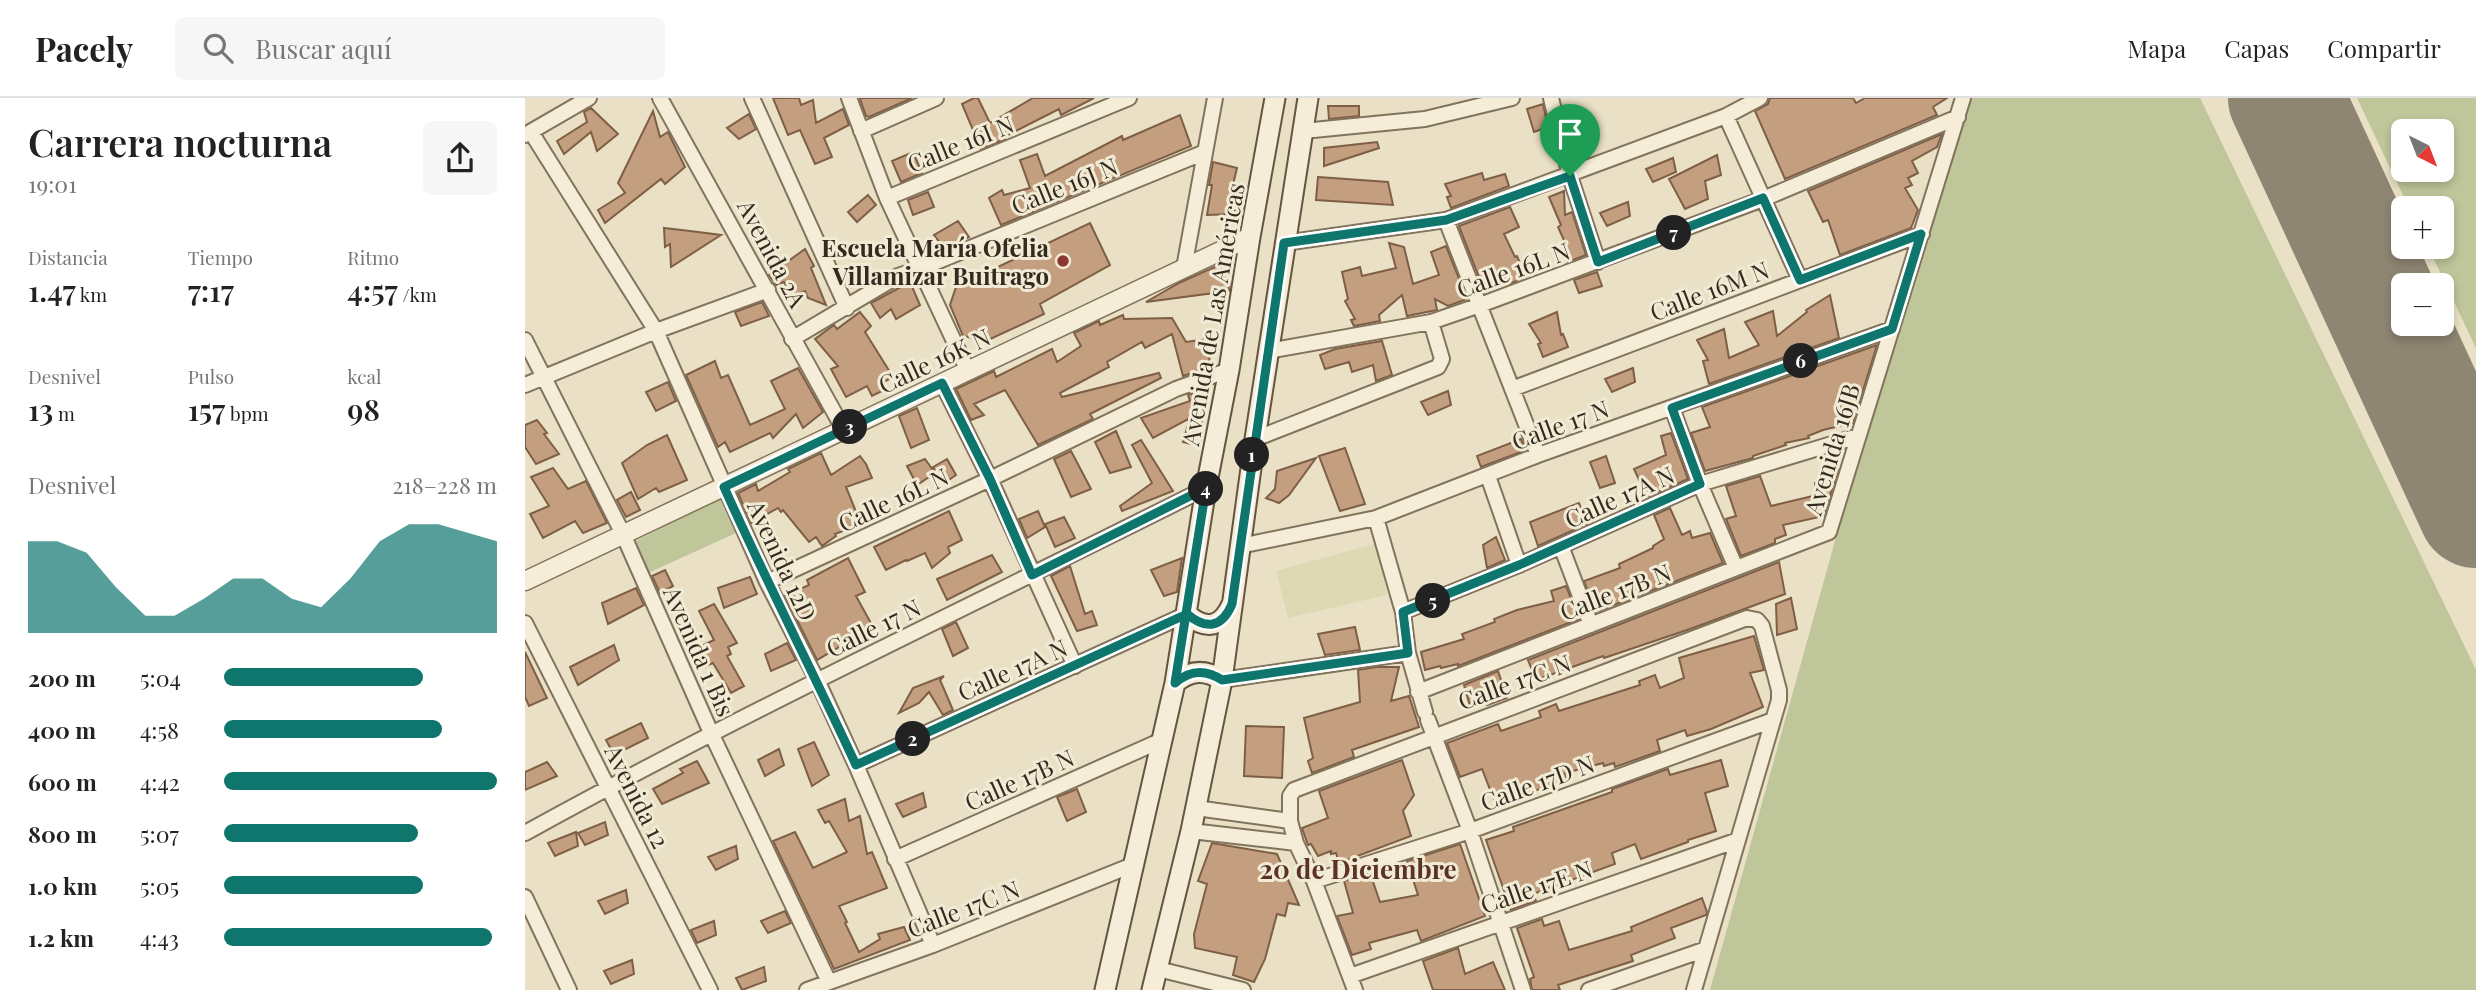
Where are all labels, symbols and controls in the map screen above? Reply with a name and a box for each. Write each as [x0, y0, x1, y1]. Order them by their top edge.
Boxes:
search box [175, 17, 665, 80]
text: Pacely [35, 26, 133, 70]
icon: search [199, 29, 237, 67]
text: Buscar aquí [255, 31, 392, 66]
text: Mapa [2128, 32, 2186, 64]
text: Capas [2224, 32, 2289, 64]
text: Compartir [2327, 32, 2441, 64]
pin [1540, 104, 1600, 176]
street label: Calle 16I N [902, 107, 1018, 179]
icon: arrive [1551, 115, 1589, 153]
text: Carrera nocturna [28, 116, 332, 167]
north arrow [2391, 119, 2453, 182]
map controls [2391, 119, 2454, 336]
button: share [423, 121, 497, 195]
street label: Calle 16J N [1006, 149, 1122, 221]
text: 19:01 [28, 168, 77, 199]
street label: Avenida de Las Américas [1173, 180, 1251, 449]
street label: Avenida 2A [731, 192, 815, 314]
button: + [2391, 196, 2454, 259]
pin: 7 [1657, 216, 1691, 250]
text: 7 [1669, 219, 1678, 245]
place label: Escuela María Ofelia Villamizar Buitrago [821, 231, 1050, 291]
street label: Calle 16L N [1452, 234, 1574, 304]
text: Distancia [28, 244, 108, 270]
text: Tiempo [188, 244, 253, 270]
text: Ritmo [347, 244, 399, 270]
marker: Escuela María Ofelia Villamizar Buitrago [1055, 253, 1071, 269]
street label: Calle 16M N [1645, 253, 1773, 327]
text: 1.47 [28, 270, 76, 310]
text: 7:17 [188, 270, 234, 310]
text: 4:57 [347, 270, 398, 310]
button: − [2391, 273, 2454, 336]
text: km [76, 281, 107, 307]
text: /km [398, 281, 437, 307]
street label: Calle 16K N [873, 320, 995, 400]
pin: 6 [1783, 344, 1819, 378]
text: 6 [1795, 347, 1806, 373]
text: Desnivel [28, 363, 101, 389]
text: Pulso [188, 363, 234, 389]
text: kcal [347, 363, 381, 389]
street label: Avenida 16JB [1796, 379, 1866, 520]
text: 13 [28, 389, 53, 429]
text: 157 [188, 389, 225, 429]
text: 98 [347, 389, 380, 429]
street label: Calle 17 N [1507, 392, 1613, 456]
text: m [53, 400, 75, 426]
text: bpm [225, 400, 269, 426]
pin: 3 [833, 410, 867, 444]
text: 3 [845, 413, 854, 439]
pin: 1 [1235, 438, 1269, 472]
text: 1 [1248, 441, 1255, 467]
street label: Calle 17A N [1559, 458, 1679, 534]
street label: Calle 16L N [833, 459, 953, 539]
text: Desnivel [28, 469, 116, 500]
text: 218–228 m [392, 469, 497, 500]
pin: 4 [1189, 472, 1223, 506]
text: 4 [1200, 475, 1211, 501]
street label: Avenida 12D [741, 494, 825, 625]
street label: Calle 17B N [1555, 555, 1675, 627]
street label: Avenida 1 Bis [657, 580, 743, 721]
pin: 5 [1415, 584, 1451, 618]
text: 5 [1428, 587, 1437, 613]
street label: Calle 17 N [820, 590, 926, 664]
street label: Calle 17A N [952, 631, 1072, 707]
street label: Calle 17C N [1453, 646, 1575, 716]
text: 200 m [28, 662, 96, 693]
text: 5:04 [140, 662, 181, 693]
text: 400 m [28, 714, 96, 745]
text: 4:58 [140, 714, 179, 745]
pin: 2 [895, 722, 931, 756]
text: 2 [908, 725, 917, 751]
street label: Avenida 12 [598, 738, 678, 853]
street label: Calle 17B N [959, 741, 1079, 817]
street label: Calle 17D N [1476, 747, 1598, 817]
text: 600 m [28, 766, 97, 797]
text: 4:42 [140, 766, 180, 797]
text: 800 m [28, 818, 97, 849]
text: 5:07 [140, 818, 179, 849]
district label: 20 de Diciembre [1259, 851, 1457, 886]
street label: Calle 17E N [1476, 852, 1596, 920]
text: 1.0 km [28, 870, 97, 901]
text: 5:05 [140, 870, 179, 901]
street label: Calle 17C N [902, 872, 1024, 944]
text: 1.2 km [28, 922, 94, 953]
text: 4:43 [140, 922, 179, 953]

